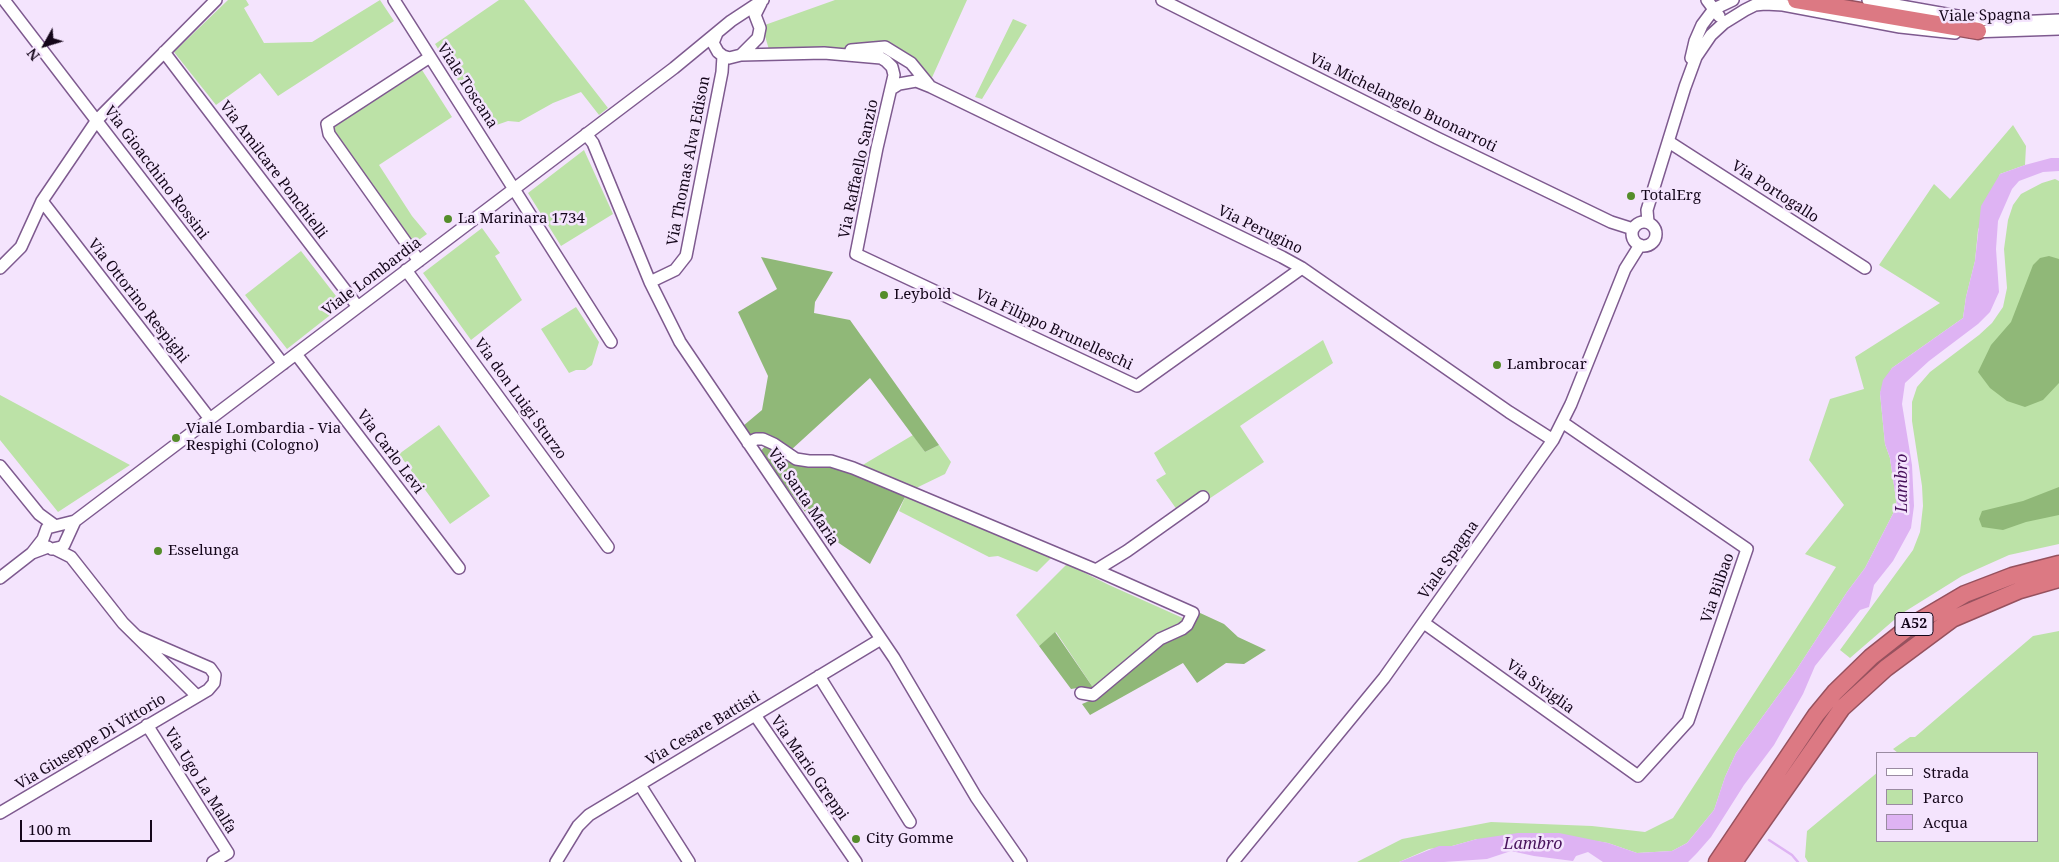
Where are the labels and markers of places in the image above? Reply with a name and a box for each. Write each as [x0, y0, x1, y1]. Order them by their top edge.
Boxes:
place label: TotalErg [1641, 187, 1701, 205]
marker: TotalErg [1625, 190, 1637, 202]
place label: La Marinara 1734 [458, 210, 585, 228]
marker: La Marinara 1734 [442, 213, 454, 225]
place label: Leybold [894, 286, 952, 304]
marker: Leybold [878, 289, 890, 301]
place label: Lambrocar [1507, 356, 1587, 374]
marker: Lambrocar [1491, 359, 1503, 371]
place label: Viale Lombardia - Via Respighi (Cologno) [186, 420, 341, 455]
marker: Viale Lombardia - Via Respighi (Cologno) [170, 432, 182, 444]
place label: Esselunga [168, 542, 239, 560]
marker: Esselunga [152, 545, 164, 557]
place label: City Gomme [866, 830, 953, 848]
marker: City Gomme [850, 833, 862, 845]

